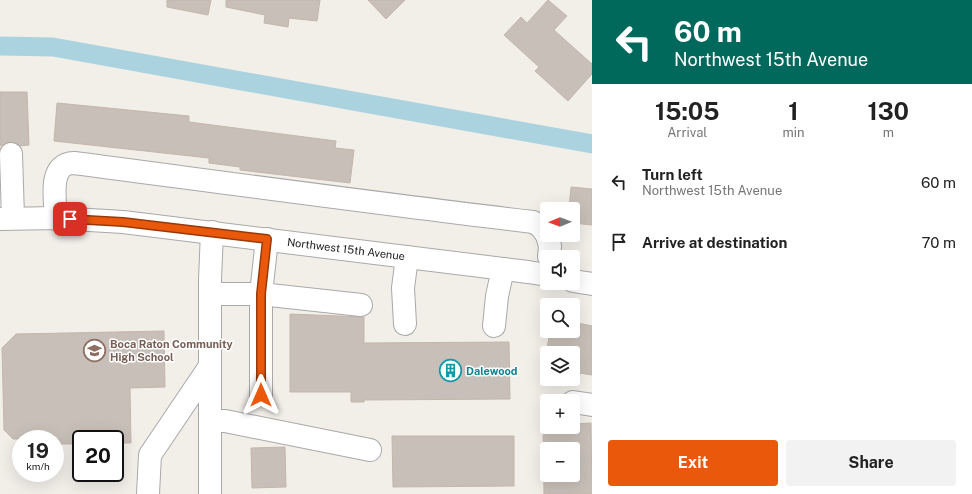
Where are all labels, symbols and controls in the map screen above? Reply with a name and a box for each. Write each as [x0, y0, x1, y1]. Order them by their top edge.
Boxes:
text: 60 m [674, 15, 742, 48]
icon: left [608, 16, 660, 68]
text: Northwest 15th Avenue [674, 49, 868, 70]
text: 15:05 [655, 97, 720, 125]
text: 1 [788, 97, 799, 125]
text: 130 [867, 97, 909, 125]
text: Arrival [667, 125, 707, 140]
text: min [782, 125, 805, 140]
text: m [883, 125, 894, 140]
text: Turn left [642, 166, 703, 183]
icon: left [608, 171, 630, 193]
text: 60 m [921, 174, 956, 191]
text: Northwest 15th Avenue [642, 183, 782, 198]
pin [53, 202, 87, 236]
north arrow [540, 202, 580, 242]
map controls [540, 202, 580, 482]
icon: arrive [59, 208, 81, 230]
icon: arrive [608, 231, 630, 253]
text: Arrive at destination [642, 234, 787, 251]
text: 70 m [921, 234, 956, 251]
street label: Northwest 15th Avenue [286, 236, 406, 262]
button: sound [540, 250, 580, 290]
button: search [540, 298, 580, 338]
school or university icon: Boca Raton Community High School [81, 337, 107, 363]
place label: Boca Raton Community High School [110, 338, 234, 363]
button: layers [540, 346, 580, 386]
building icon: Dalewood [437, 358, 463, 384]
place label: Dalewood [466, 365, 518, 377]
position arrow [240, 374, 282, 416]
button: + [540, 394, 580, 434]
speed limit sign: 20 [72, 430, 124, 482]
text: 19 [27, 439, 49, 463]
button: Exit [608, 440, 778, 486]
button: Share [786, 440, 956, 486]
button: − [540, 442, 580, 482]
text: km/h [26, 460, 50, 472]

